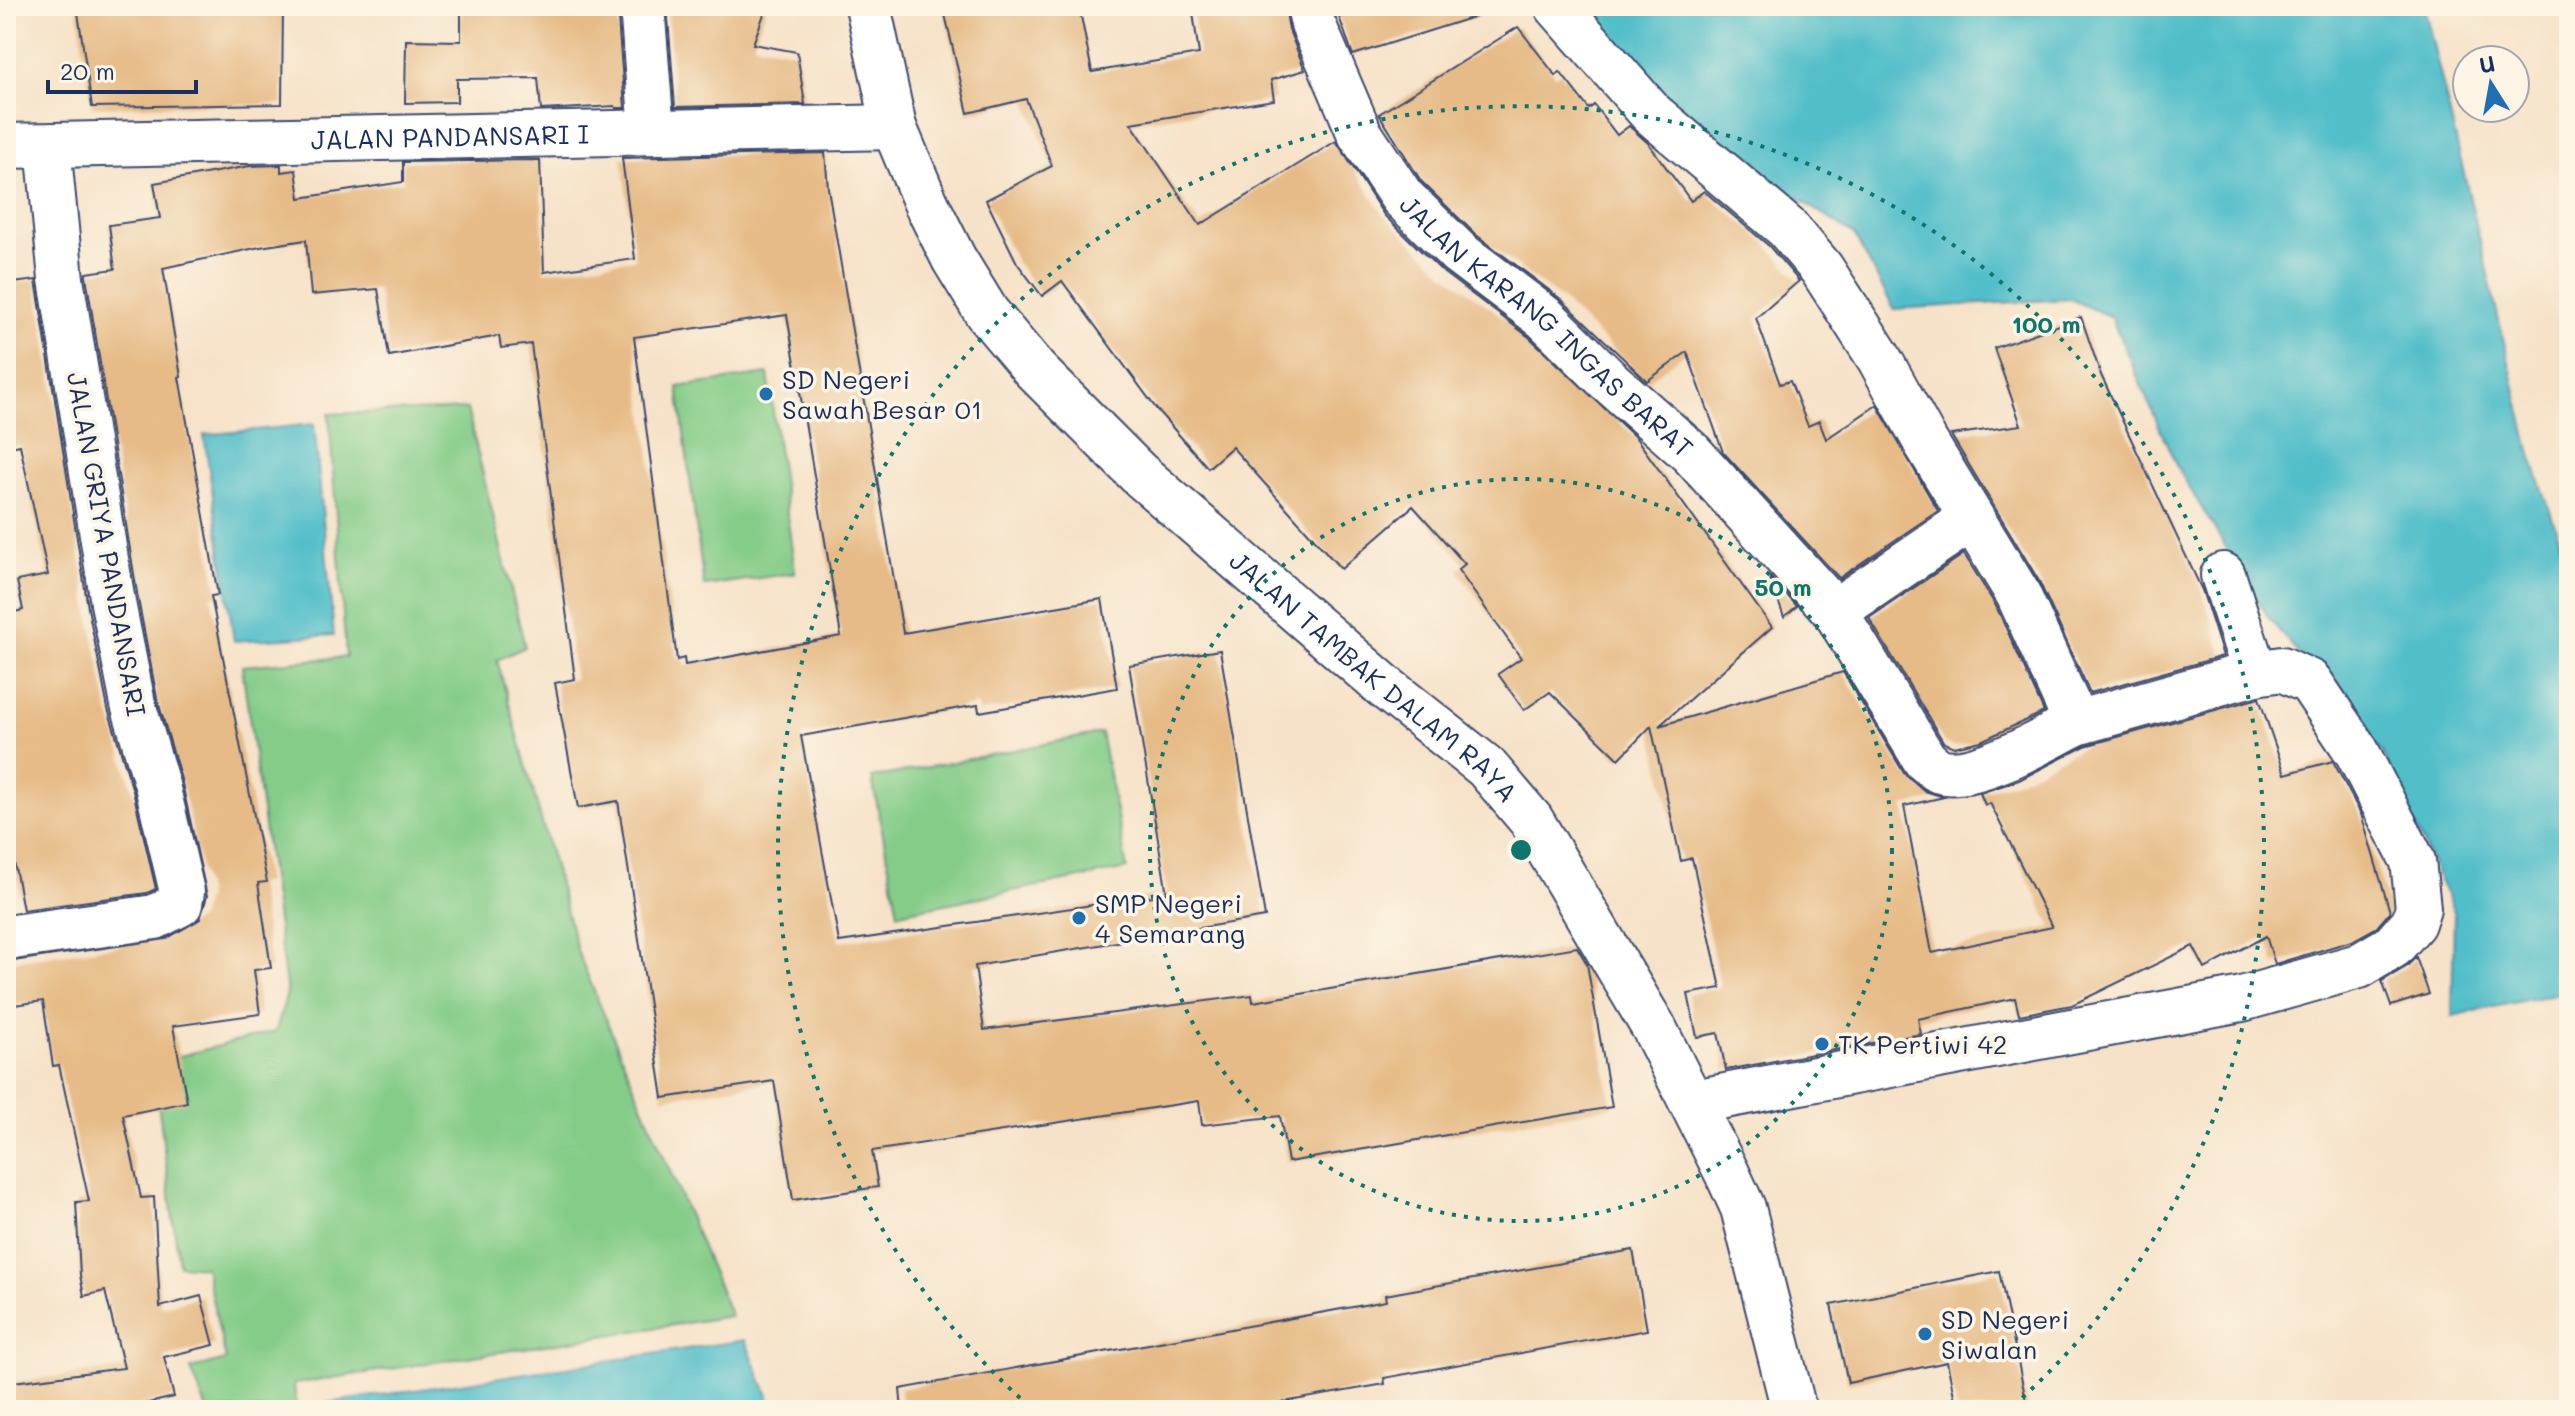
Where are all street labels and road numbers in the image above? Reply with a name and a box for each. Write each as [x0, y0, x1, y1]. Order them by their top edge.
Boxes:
street label: JALAN PANDANSARI I [311, 117, 589, 156]
street label: JALAN KARANG INGAS BARAT [1393, 188, 1701, 464]
street label: JALAN GRIYA PANDANSARI [60, 369, 154, 719]
street label: JALAN TAMBAK DALAM RAYA [1223, 543, 1525, 809]

